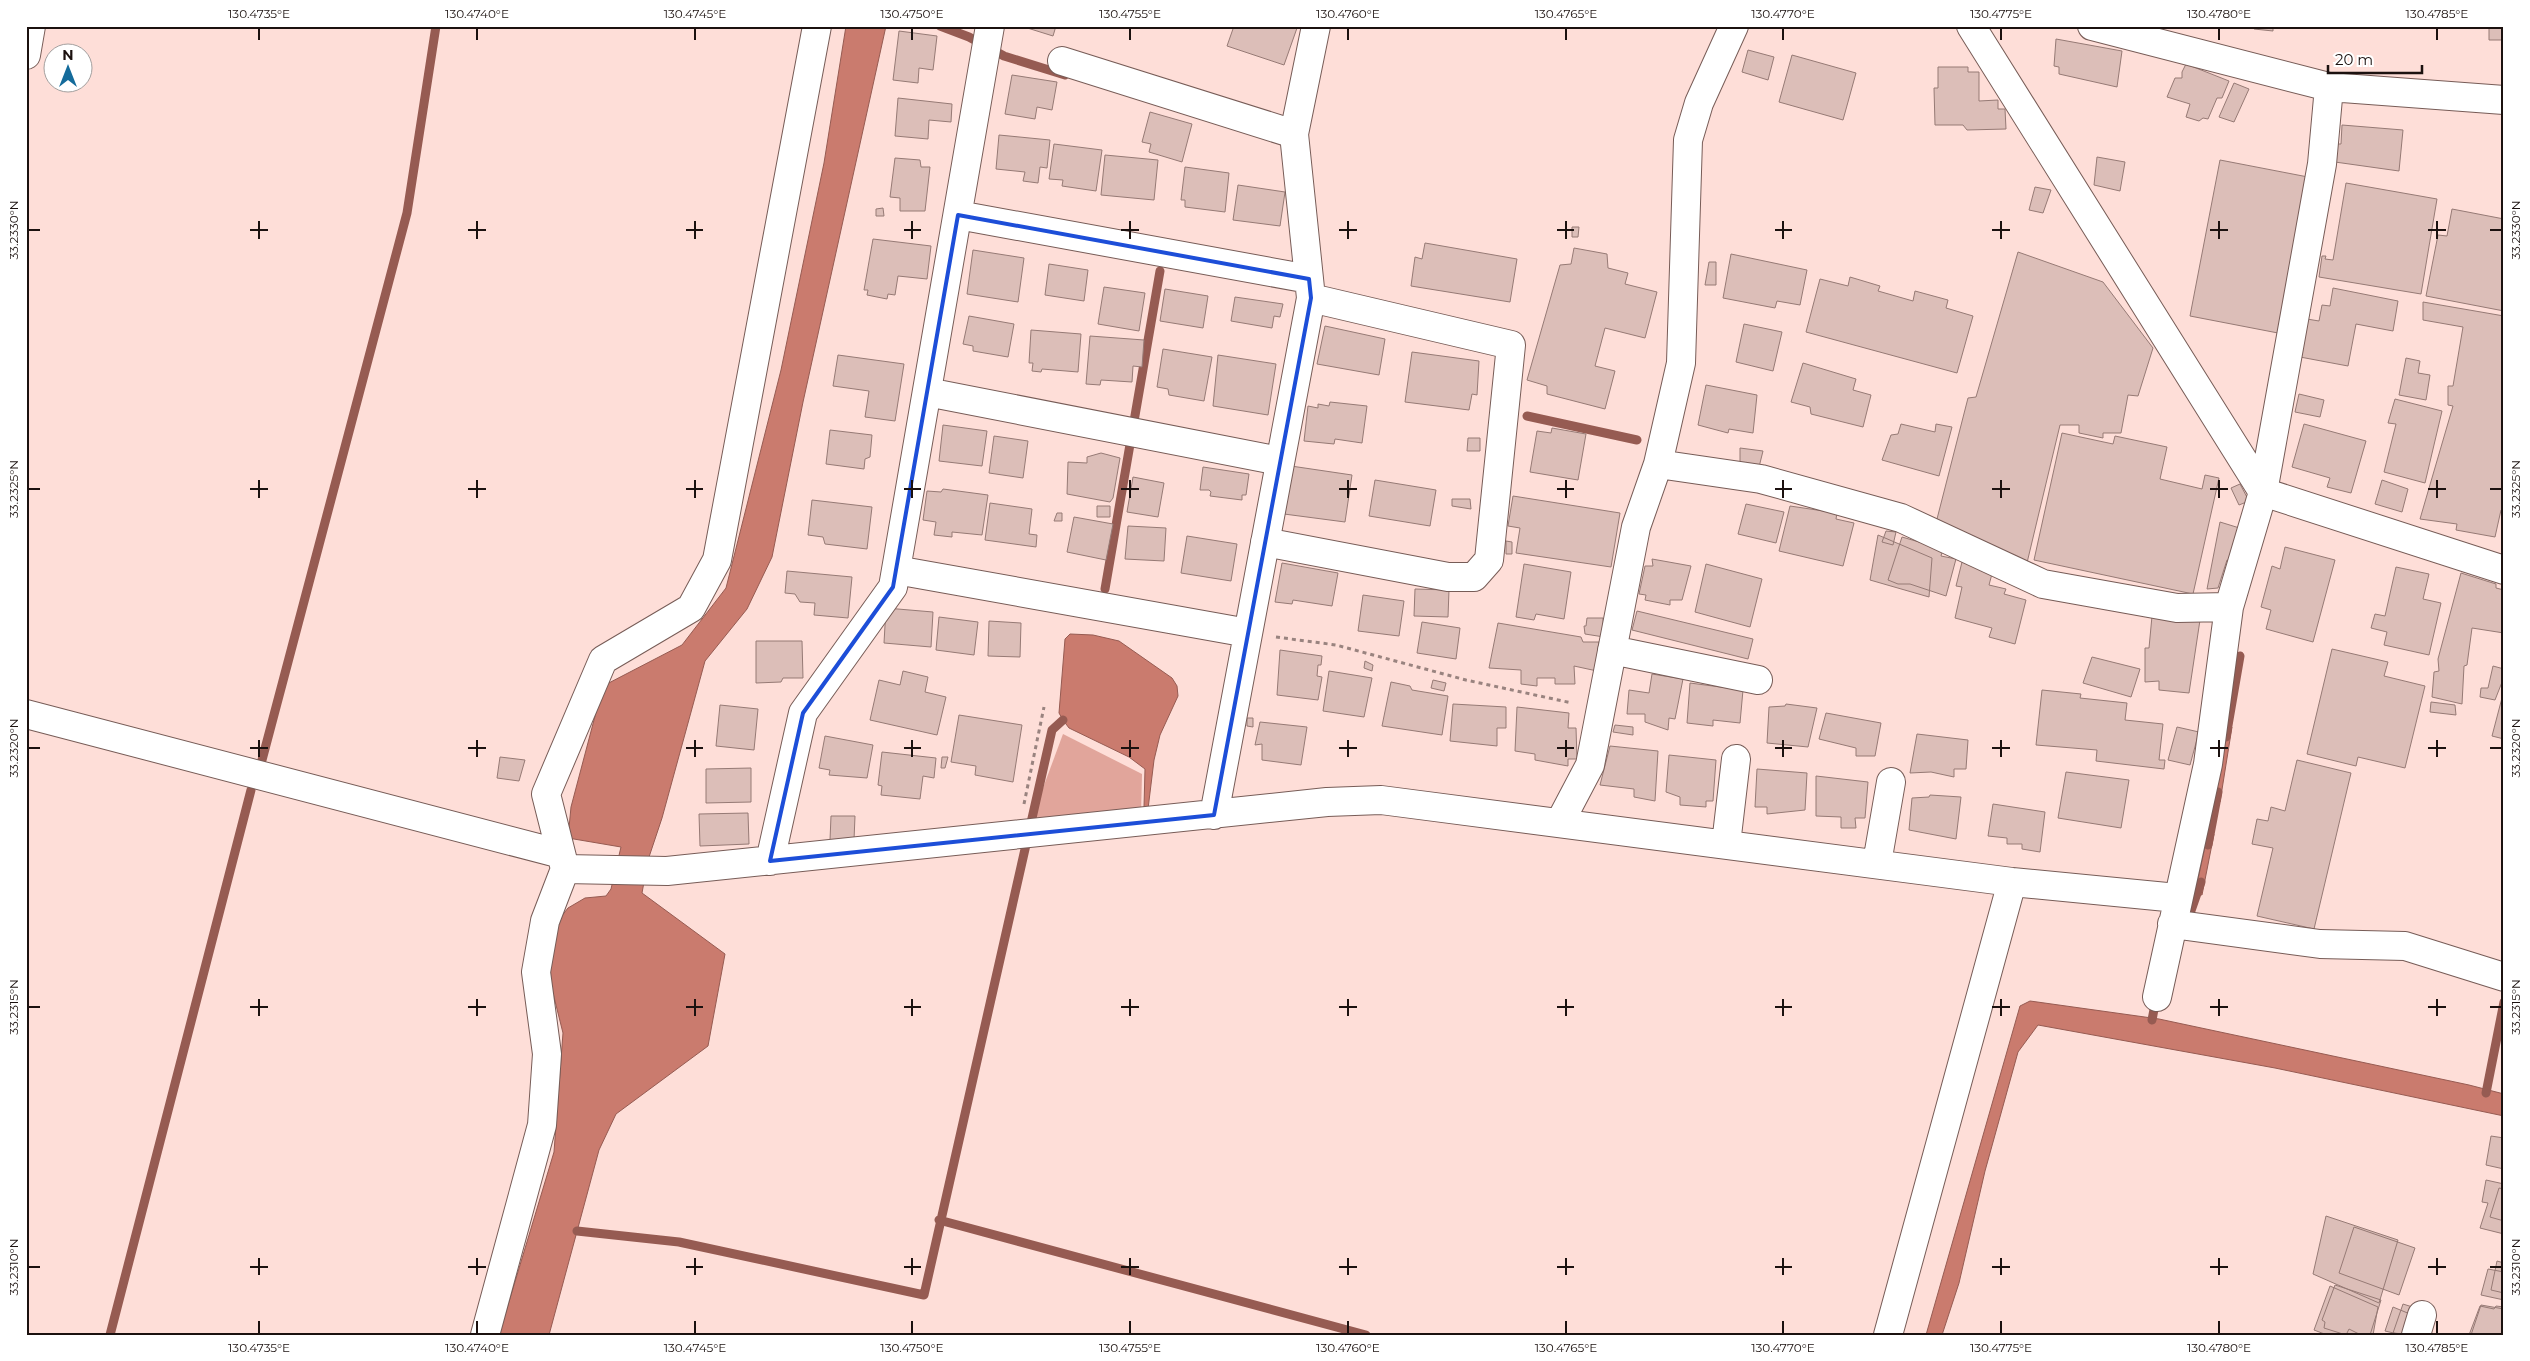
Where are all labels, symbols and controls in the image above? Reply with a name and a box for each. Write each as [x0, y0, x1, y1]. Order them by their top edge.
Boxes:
text: 130.4735°E [228, 6, 290, 21]
text: 130.4740°E [445, 6, 509, 21]
text: 130.4745°E [664, 6, 726, 21]
text: 130.4750°E [880, 6, 944, 21]
text: 130.4755°E [1099, 6, 1161, 21]
text: 130.4760°E [1316, 6, 1380, 21]
text: 130.4765°E [1535, 6, 1597, 21]
text: 130.4770°E [1751, 6, 1815, 21]
text: 130.4775°E [1970, 6, 2032, 21]
text: 130.4780°E [2187, 6, 2251, 21]
text: 130.4785°E [2406, 6, 2468, 21]
north arrow [42, 42, 92, 92]
scale bar [2328, 42, 2421, 74]
text: N [62, 46, 74, 64]
text: 20 m [2335, 50, 2373, 69]
text: 33.2330°N [6, 200, 21, 260]
text: 33.2330°N [2508, 200, 2523, 260]
text: 33.2325°N [6, 460, 21, 518]
text: 33.2325°N [2508, 460, 2523, 518]
text: 33.2320°N [6, 718, 21, 778]
text: 33.2320°N [2508, 718, 2523, 778]
text: 33.2315°N [6, 979, 21, 1035]
text: 33.2315°N [2508, 979, 2523, 1035]
text: 33.2310°N [6, 1239, 21, 1295]
text: 33.2310°N [2508, 1239, 2523, 1295]
text: 130.4735°E [228, 1340, 290, 1355]
text: 130.4740°E [445, 1340, 509, 1355]
text: 130.4745°E [664, 1340, 726, 1355]
text: 130.4750°E [880, 1340, 944, 1355]
text: 130.4755°E [1099, 1340, 1161, 1355]
text: 130.4760°E [1316, 1340, 1380, 1355]
text: 130.4765°E [1535, 1340, 1597, 1355]
text: 130.4770°E [1751, 1340, 1815, 1355]
text: 130.4775°E [1970, 1340, 2032, 1355]
text: 130.4780°E [2187, 1340, 2251, 1355]
text: 130.4785°E [2406, 1340, 2468, 1355]

